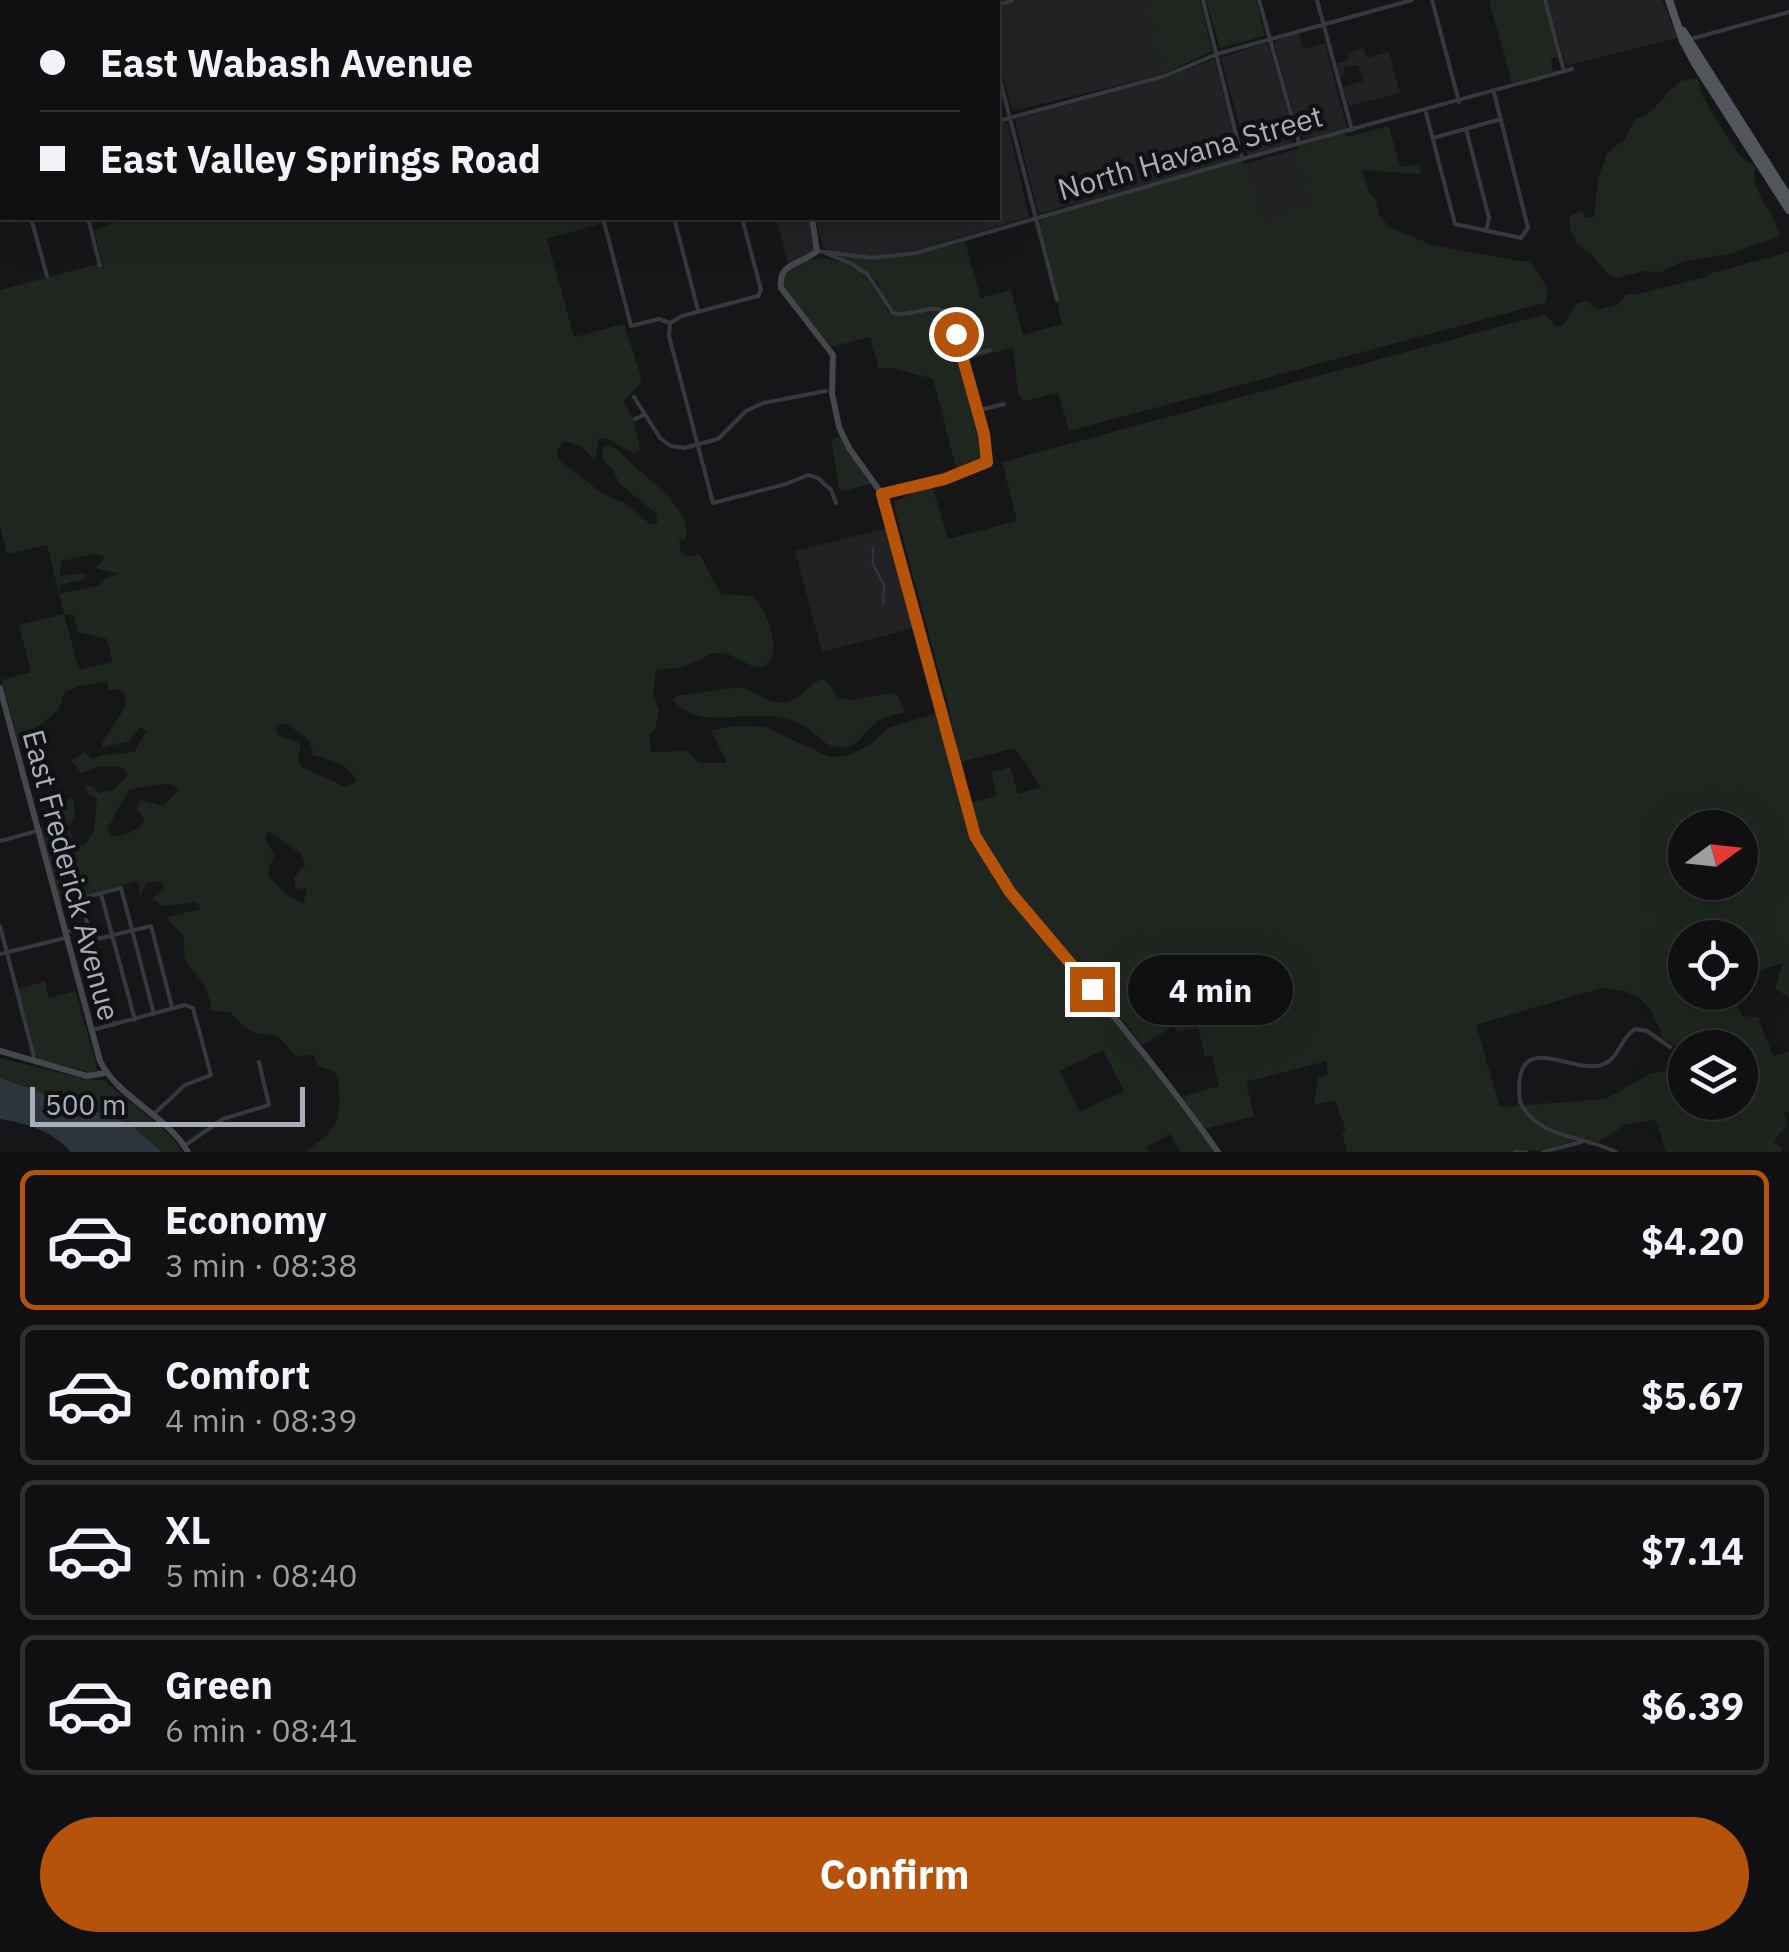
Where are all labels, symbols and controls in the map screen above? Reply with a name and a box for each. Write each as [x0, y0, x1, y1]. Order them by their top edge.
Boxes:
text: East Wabash Avenue [100, 38, 473, 87]
street label: North Havana Street [1053, 96, 1327, 208]
text: East Valley Springs Road [100, 134, 541, 183]
route start [934, 312, 979, 357]
street label: East Frederick Avenue [14, 725, 130, 1025]
north arrow [1668, 810, 1758, 900]
map controls [1668, 810, 1758, 1120]
button: locate [1668, 920, 1758, 1010]
callout: 4 min [1127, 954, 1292, 1024]
route end [1070, 967, 1115, 1012]
text: 4 min [1169, 969, 1252, 1011]
button: layers [1668, 1030, 1758, 1120]
scale bar [30, 1082, 305, 1126]
text: 500 m [45, 1086, 126, 1123]
icon: car [45, 1195, 135, 1285]
text: Economy [165, 1195, 327, 1244]
text: $4.20 [1641, 1216, 1744, 1265]
text: 3 min · 08:38 [165, 1244, 358, 1286]
icon: car [45, 1350, 135, 1440]
text: Comfort [165, 1350, 310, 1399]
text: $5.67 [1641, 1371, 1744, 1420]
text: 4 min · 08:39 [165, 1399, 358, 1441]
icon: car [45, 1505, 135, 1595]
text: XL [165, 1505, 211, 1554]
text: $7.14 [1641, 1526, 1744, 1575]
text: 5 min · 08:40 [165, 1554, 358, 1596]
icon: car [45, 1660, 135, 1750]
text: Green [165, 1660, 273, 1709]
text: $6.39 [1641, 1681, 1744, 1730]
text: 6 min · 08:41 [165, 1709, 358, 1751]
button: Confirm [40, 1817, 1749, 1932]

